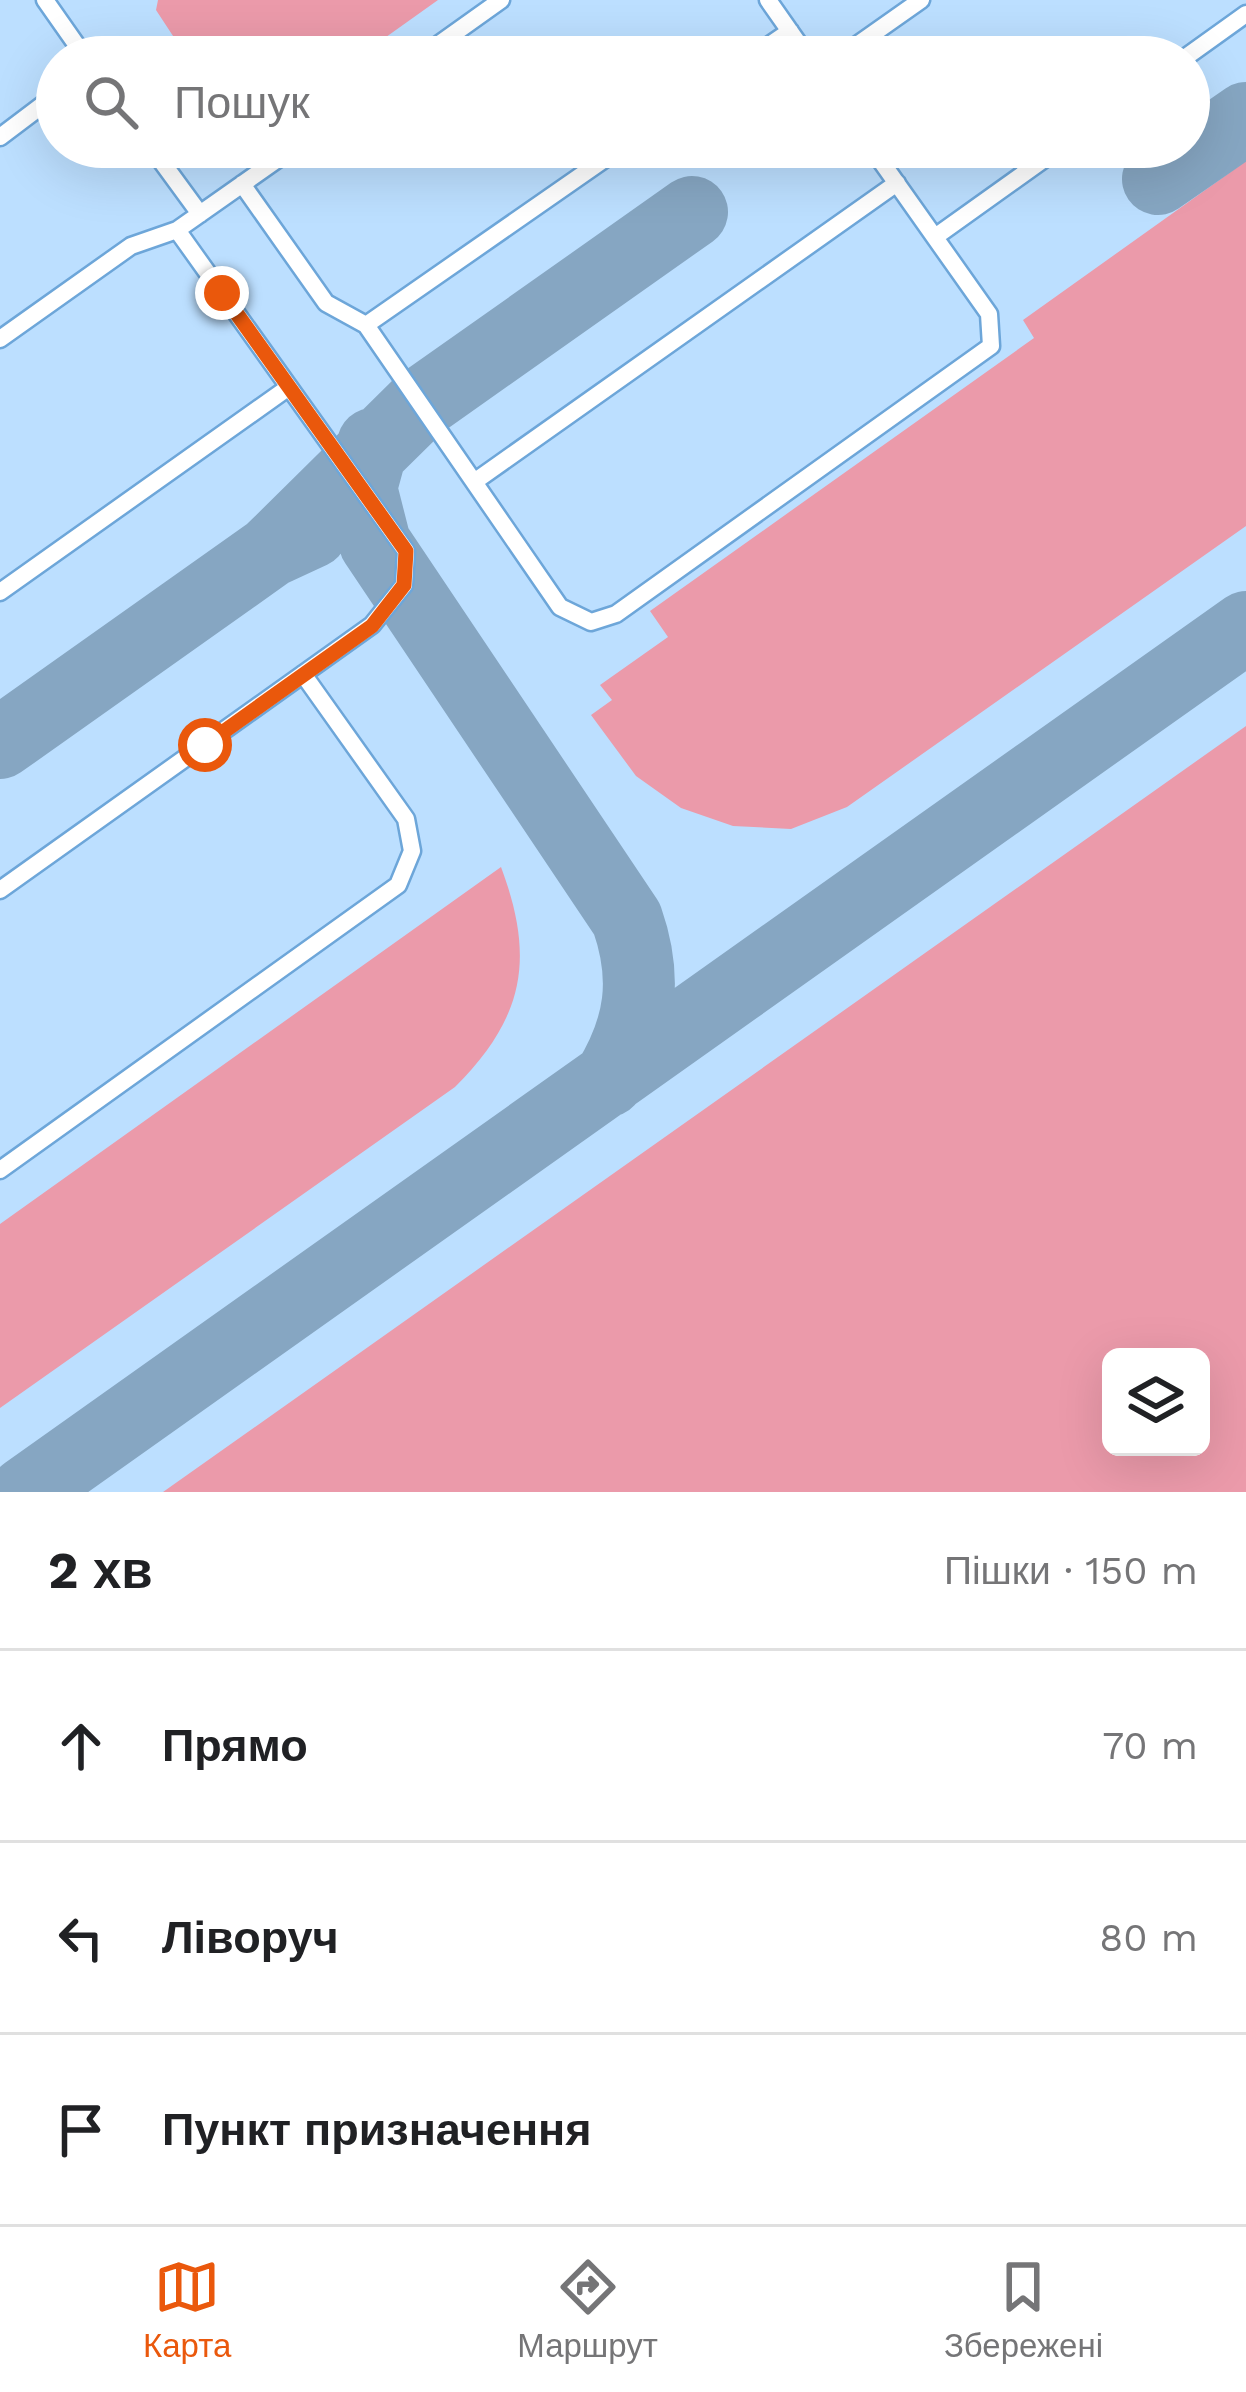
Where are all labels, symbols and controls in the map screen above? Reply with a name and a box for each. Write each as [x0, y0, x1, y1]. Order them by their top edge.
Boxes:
search box [36, 36, 1210, 168]
icon: search [78, 69, 144, 135]
text: Пошук [174, 76, 310, 129]
route end [195, 266, 249, 320]
route start [178, 718, 232, 772]
map controls [1102, 1348, 1210, 1456]
button: layers [1102, 1348, 1210, 1456]
text: 2 хв [48, 1541, 153, 1600]
text: Пішки · 150 m [944, 1548, 1198, 1593]
icon: ahead [48, 1713, 114, 1779]
text: Прямо [162, 1719, 308, 1772]
text: 70 m [1102, 1723, 1198, 1768]
icon: left [48, 1905, 114, 1971]
text: Ліворуч [162, 1911, 339, 1964]
text: 80 m [1099, 1915, 1198, 1960]
icon: arrive [48, 2097, 114, 2163]
text: Пункт призначення [162, 2103, 592, 2156]
tab: Карта [143, 2254, 231, 2365]
tab: Маршрут [517, 2254, 658, 2365]
tab: Збережені [944, 2254, 1103, 2365]

